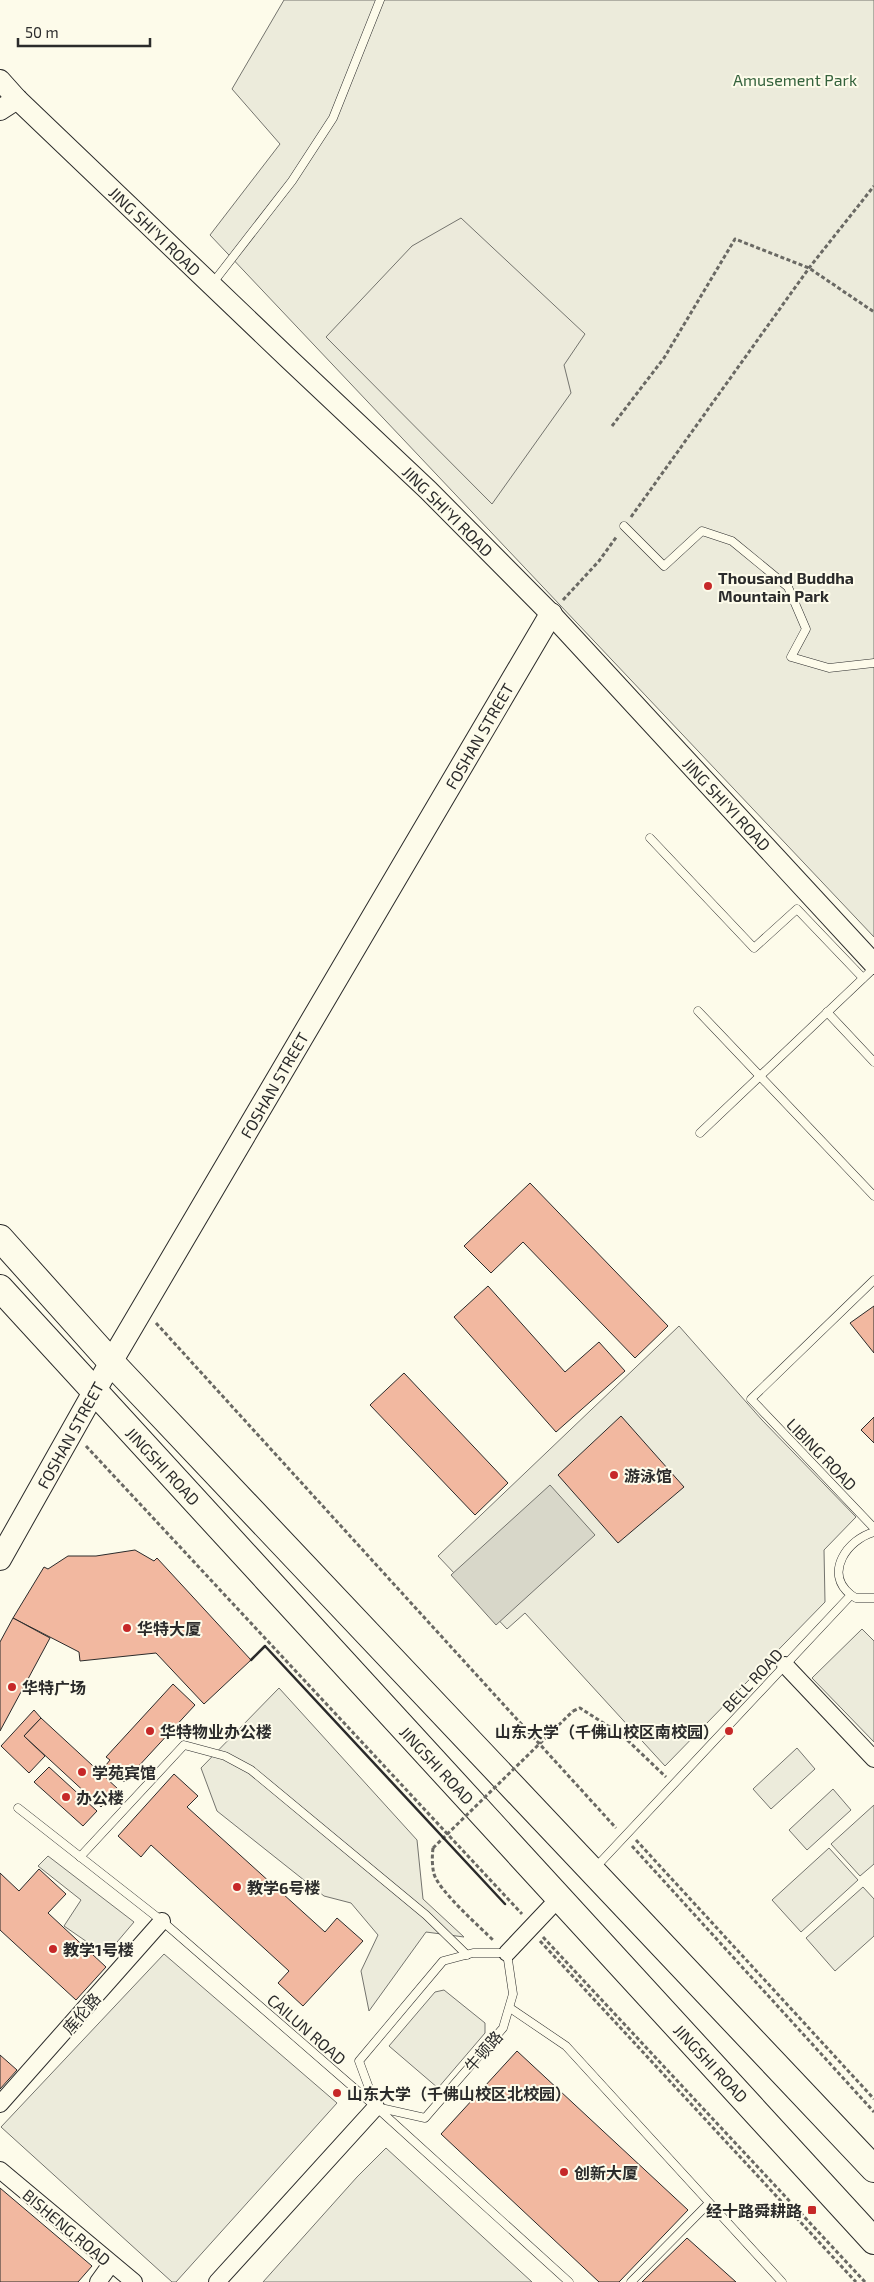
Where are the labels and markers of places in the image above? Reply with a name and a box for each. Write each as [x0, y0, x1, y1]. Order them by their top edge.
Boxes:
place label: Thousand Buddha Mountain Park [718, 568, 854, 605]
marker: Thousand Buddha Mountain Park [702, 580, 714, 592]
place label: 游泳馆 [624, 1466, 672, 1485]
marker: 游泳馆 [608, 1469, 620, 1481]
place label: 华特大厦 [137, 1619, 201, 1638]
marker: 华特大厦 [121, 1622, 133, 1634]
place label: 华特广场 [22, 1678, 86, 1697]
marker: 华特广场 [6, 1681, 18, 1693]
place label: 华特物业办公楼 [160, 1722, 272, 1741]
place label: 山东大学（千佛山校区南校园） [495, 1722, 719, 1741]
marker: 华特物业办公楼 [144, 1725, 156, 1737]
marker: 山东大学（千佛山校区南校园） [723, 1725, 735, 1737]
place label: 学苑宾馆 [92, 1763, 156, 1782]
marker: 学苑宾馆 [76, 1766, 88, 1778]
place label: 办公楼 [76, 1788, 124, 1807]
marker: 办公楼 [60, 1791, 72, 1803]
place label: 教学6号楼 [247, 1878, 320, 1897]
marker: 教学6号楼 [231, 1881, 243, 1893]
place label: 教学1号楼 [63, 1940, 134, 1959]
marker: 教学1号楼 [47, 1943, 59, 1955]
place label: 山东大学（千佛山校区北校园） [347, 2084, 571, 2103]
marker: 山东大学（千佛山校区北校园） [331, 2087, 343, 2099]
place label: 创新大厦 [574, 2163, 638, 2182]
marker: 创新大厦 [558, 2166, 570, 2178]
place label: 经十路舜耕路 [706, 2201, 802, 2220]
marker: 经十路舜耕路 [806, 2204, 818, 2216]

